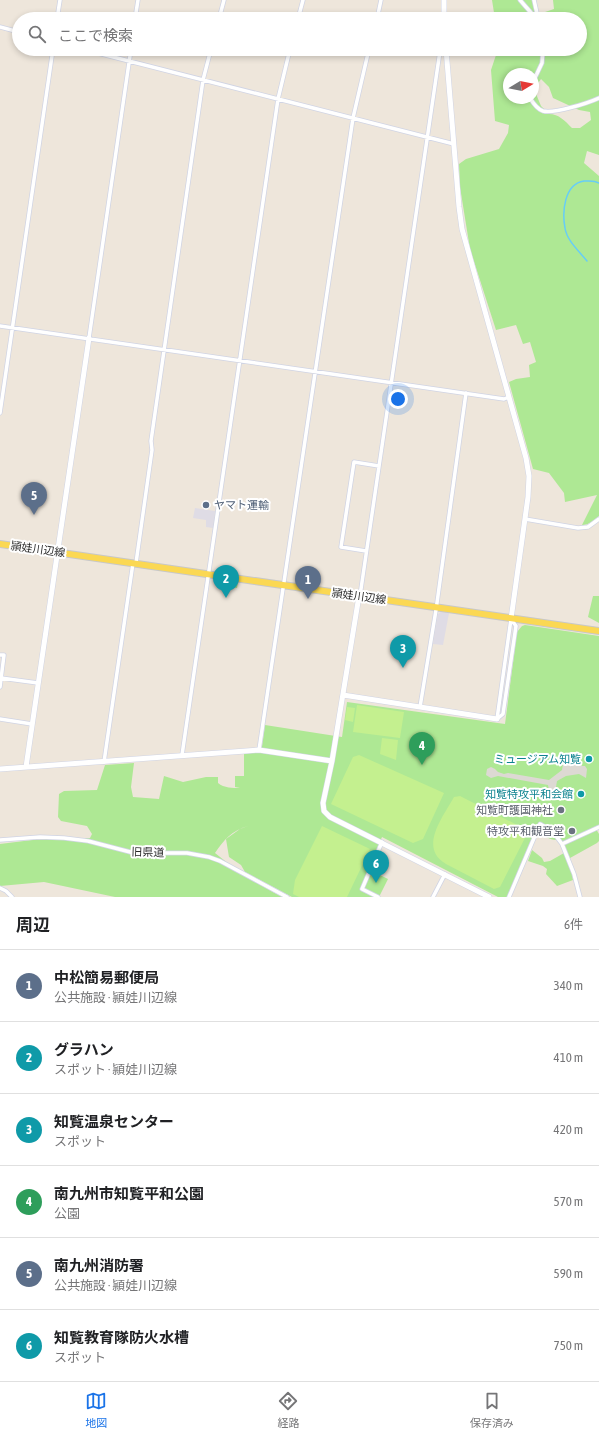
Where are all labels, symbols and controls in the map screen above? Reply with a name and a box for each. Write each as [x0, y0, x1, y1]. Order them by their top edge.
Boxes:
search box [12, 12, 587, 56]
icon: search [26, 23, 48, 45]
text: ここで検索 [58, 27, 133, 44]
north arrow [503, 68, 539, 104]
your location [388, 389, 408, 409]
pin: 5 [21, 482, 47, 515]
place label: ヤマト運輸 [214, 499, 269, 511]
marker: ヤマト運輸 [201, 500, 211, 510]
street label: 頴娃川辺線 [10, 539, 66, 559]
pin: 2 [213, 565, 239, 598]
pin: 1 [295, 566, 321, 599]
street label: 頴娃川辺線 [331, 586, 387, 606]
pin: 3 [390, 635, 416, 668]
pin: 4 [409, 732, 435, 765]
place label: ミュージアム知覧 [494, 753, 581, 765]
marker: ミュージアム知覧 [584, 754, 594, 764]
place label: 知覧特攻平和会館 [485, 788, 573, 800]
marker: 知覧特攻平和会館 [576, 789, 586, 799]
place label: 知覧町護国神社 [476, 804, 553, 816]
marker: 知覧町護国神社 [556, 805, 566, 815]
place label: 特攻平和観音堂 [487, 825, 564, 837]
marker: 特攻平和観音堂 [567, 826, 577, 836]
street label: 旧県道 [131, 845, 165, 859]
pin: 6 [363, 850, 389, 883]
text: 周辺 [16, 915, 50, 935]
text: 6件 [564, 917, 583, 932]
text: 中松簡易郵便局 [54, 969, 159, 986]
text: 1 [26, 978, 32, 993]
text: 340 m [554, 978, 583, 993]
text: 公共施設 · 頴娃川辺線 [54, 990, 177, 1005]
text: グラハン [54, 1041, 114, 1058]
text: 2 [26, 1050, 32, 1065]
text: 410 m [554, 1050, 583, 1065]
text: スポット · 頴娃川辺線 [54, 1062, 177, 1077]
text: 知覧温泉センター [54, 1113, 174, 1130]
text: 3 [26, 1122, 32, 1137]
text: 420 m [554, 1122, 583, 1137]
text: スポット [54, 1134, 106, 1149]
text: 南九州市知覧平和公園 [54, 1185, 204, 1202]
text: 4 [26, 1194, 32, 1209]
text: 570 m [554, 1194, 583, 1209]
text: 公園 [54, 1206, 80, 1221]
text: 南九州消防署 [54, 1257, 144, 1274]
text: 5 [26, 1266, 32, 1281]
text: 590 m [554, 1266, 583, 1281]
text: 公共施設 · 頴娃川辺線 [54, 1278, 177, 1293]
text: 知覧教育隊防火水槽 [54, 1329, 189, 1346]
text: 6 [26, 1338, 32, 1353]
text: 750 m [554, 1338, 583, 1353]
text: スポット [54, 1350, 106, 1365]
tab: 地図 [85, 1390, 107, 1430]
tab: 経路 [277, 1390, 299, 1430]
tab: 保存済み [470, 1390, 514, 1430]

